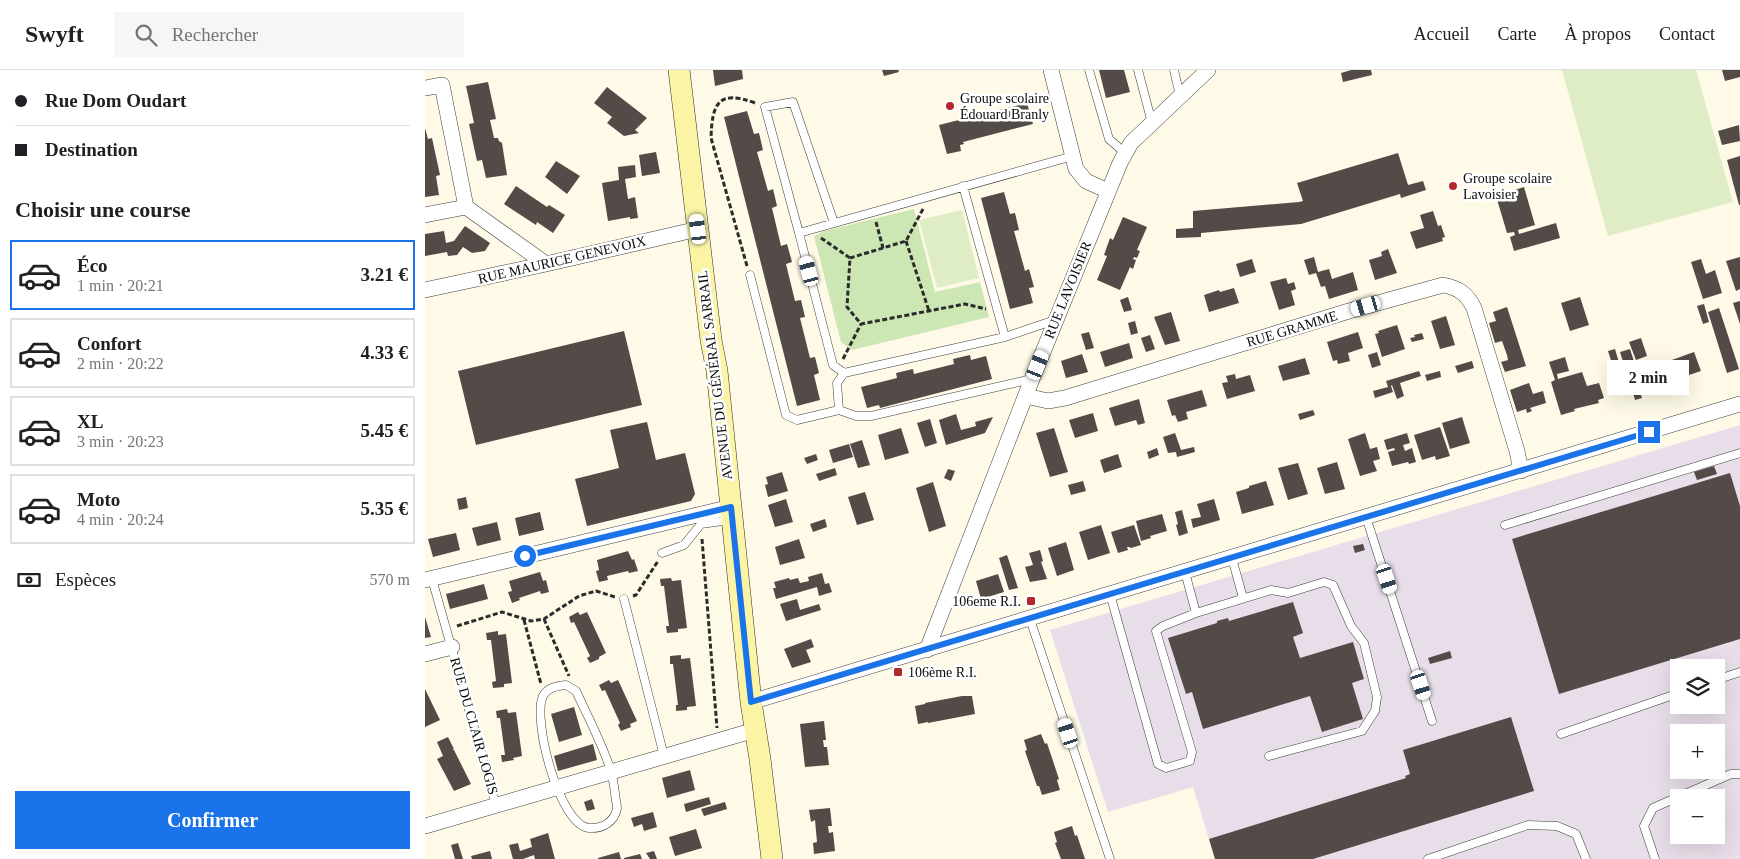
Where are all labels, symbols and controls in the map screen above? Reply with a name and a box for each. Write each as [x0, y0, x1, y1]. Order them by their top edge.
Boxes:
search box [114, 12, 464, 57]
text: Swyft [25, 21, 84, 47]
icon: search [132, 21, 160, 49]
text: Rechercher [172, 24, 258, 45]
text: Accueil [1414, 24, 1470, 44]
text: Carte [1498, 24, 1537, 44]
text: À propos [1565, 24, 1631, 44]
text: Contact [1659, 24, 1715, 44]
text: Rue Dom Oudart [45, 90, 186, 111]
place label: Groupe scolaire Édouard Branly [960, 91, 1049, 122]
marker: Groupe scolaire Édouard Branly [944, 100, 956, 112]
text: Destination [45, 139, 138, 160]
place label: Groupe scolaire Lavoisier [1463, 171, 1552, 202]
marker: Groupe scolaire Lavoisier [1447, 180, 1459, 192]
text: Choisir une course [15, 197, 191, 222]
car [688, 213, 707, 245]
street label: RUE MAURICE GENEVOIX [477, 233, 647, 287]
street label: RUE LAVOISIER [1042, 239, 1095, 341]
icon: car [17, 253, 62, 298]
text: Éco [77, 255, 108, 276]
car [797, 255, 820, 287]
text: 3.21 € [361, 264, 408, 285]
street label: AVENUE DU GÉNÉRAL SARRAIL [694, 269, 735, 481]
text: 1 min · 20:21 [77, 277, 164, 294]
car [1349, 295, 1382, 317]
street label: RUE GRAMME [1245, 308, 1339, 350]
icon: car [17, 331, 62, 376]
text: Confort [77, 333, 141, 354]
text: 4.33 € [361, 342, 408, 363]
car [1025, 348, 1050, 382]
text: 2 min · 20:22 [77, 355, 164, 372]
callout: 2 min [1608, 360, 1690, 394]
text: 2 min [1629, 369, 1667, 386]
icon: car [17, 409, 62, 454]
text: XL [77, 411, 103, 432]
text: 5.45 € [361, 420, 408, 441]
route end [1638, 421, 1660, 443]
text: 3 min · 20:23 [77, 433, 164, 450]
icon: car [17, 487, 62, 532]
text: Moto [77, 489, 120, 510]
text: 5.35 € [361, 498, 408, 519]
text: 4 min · 20:24 [77, 511, 164, 528]
route start [514, 545, 536, 567]
car [1375, 562, 1398, 596]
icon: cash [15, 566, 43, 594]
text: Espèces [55, 569, 116, 590]
text: 570 m [370, 571, 410, 588]
place label: 106eme R.I. [952, 594, 1021, 609]
marker: 106eme R.I. [1025, 595, 1037, 607]
street label: RUE DU CLAIR LOGIS [447, 656, 501, 796]
map controls [1670, 659, 1725, 844]
button: layers [1670, 659, 1725, 714]
place label: 106ème R.I. [908, 665, 977, 680]
marker: 106ème R.I. [892, 666, 904, 678]
car [1409, 668, 1432, 702]
car [1056, 716, 1079, 750]
button: + [1670, 724, 1725, 779]
button: − [1670, 789, 1725, 844]
button: Confirmer [15, 791, 410, 849]

